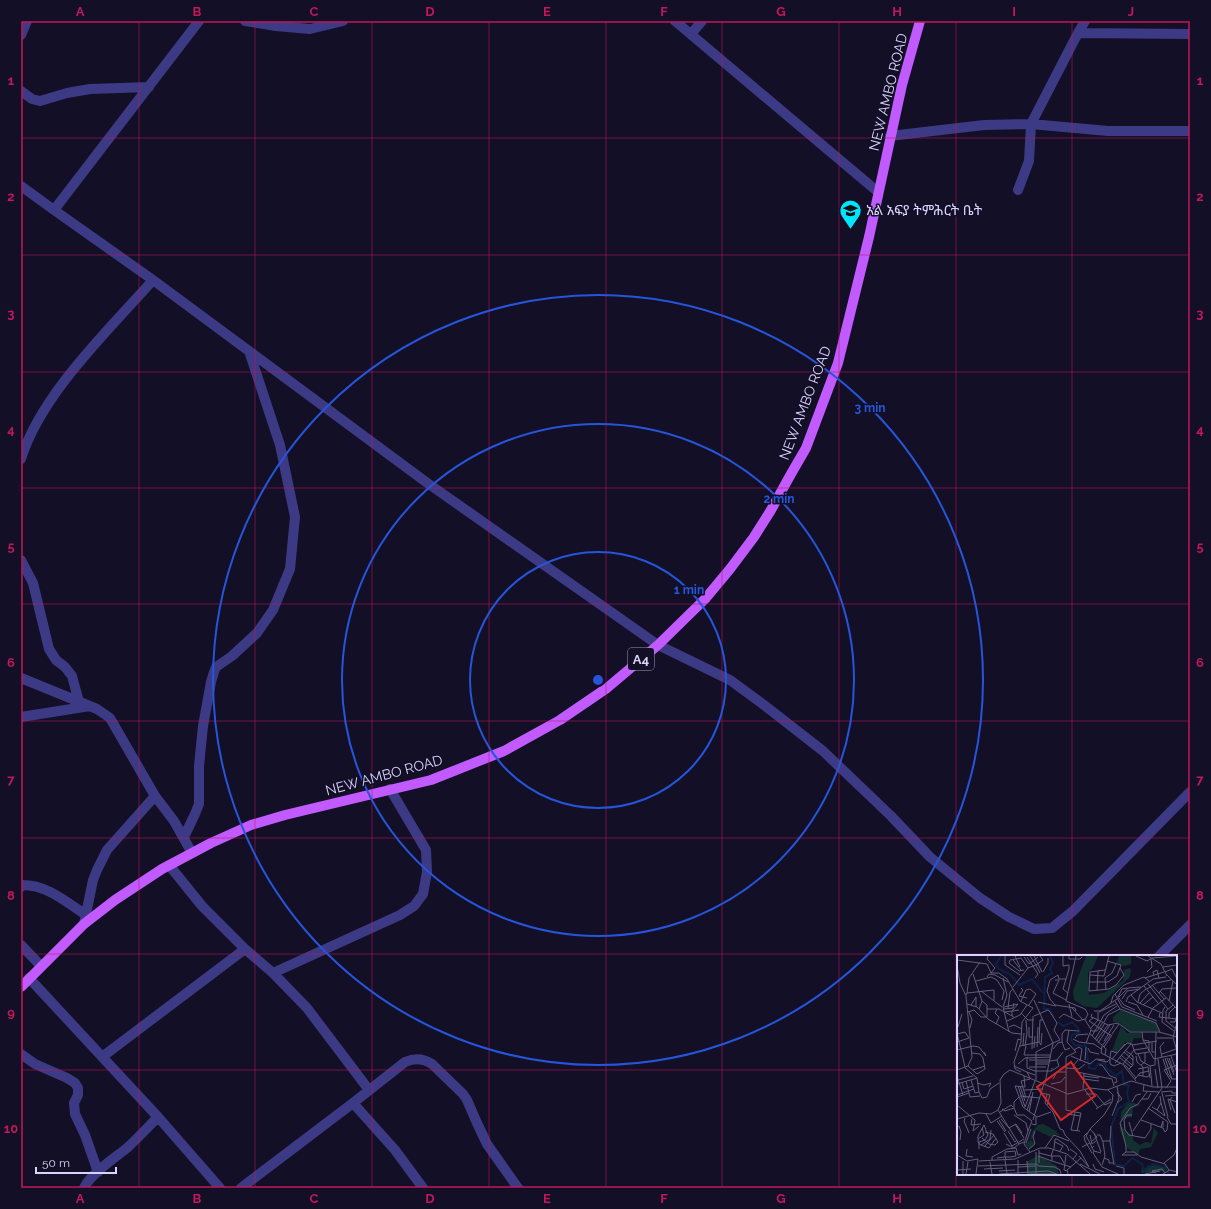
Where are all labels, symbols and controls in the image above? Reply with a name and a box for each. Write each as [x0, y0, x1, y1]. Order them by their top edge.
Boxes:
text: A [76, 4, 85, 19]
text: B [193, 4, 202, 19]
text: C [310, 4, 319, 19]
text: D [425, 4, 435, 19]
text: E [543, 4, 551, 19]
text: F [660, 4, 668, 19]
text: G [776, 4, 786, 19]
text: H [892, 4, 902, 19]
text: I [1012, 4, 1016, 19]
text: J [1128, 4, 1134, 19]
street label: NEW AMBO ROAD [866, 32, 910, 152]
text: 1 [8, 73, 15, 88]
text: 1 [1197, 73, 1204, 88]
text: 2 [7, 189, 15, 204]
text: 2 [1196, 189, 1204, 204]
school or university icon: አል አፍያ ትምሕርት ቤት [838, 197, 864, 230]
place label: አል አፍያ ትምሕርት ቤት [866, 202, 983, 218]
text: 3 [7, 306, 15, 321]
text: 3 [1196, 306, 1204, 321]
street label: NEW AMBO ROAD [776, 344, 834, 462]
text: 3 min [854, 401, 886, 415]
text: 4 [7, 422, 15, 437]
text: 4 [1196, 422, 1204, 437]
text: 2 min [763, 492, 795, 506]
text: 5 [7, 539, 15, 554]
text: 5 [1196, 539, 1204, 554]
text: 1 min [674, 583, 704, 597]
road number: A4 [628, 648, 654, 670]
text: 6 [7, 655, 15, 670]
text: 6 [1196, 655, 1204, 670]
centre of rings [591, 673, 605, 687]
street label: NEW AMBO ROAD [324, 752, 444, 798]
text: 7 [7, 772, 15, 787]
text: 7 [1196, 772, 1204, 787]
text: 8 [7, 888, 15, 903]
text: 8 [1196, 888, 1204, 903]
inset map [957, 955, 1177, 1175]
text: 9 [7, 1005, 15, 1020]
text: 9 [1196, 1005, 1204, 1020]
text: 10 [4, 1121, 18, 1136]
text: 10 [1193, 1121, 1207, 1136]
scale bar [36, 1149, 116, 1175]
text: 50 m [42, 1156, 70, 1170]
text: A [76, 1191, 85, 1206]
text: B [193, 1191, 202, 1206]
text: C [310, 1191, 319, 1206]
text: D [425, 1191, 435, 1206]
text: E [543, 1191, 551, 1206]
text: F [660, 1191, 668, 1206]
text: G [776, 1191, 786, 1206]
text: H [892, 1191, 902, 1206]
text: I [1012, 1191, 1016, 1206]
text: J [1128, 1191, 1134, 1206]

